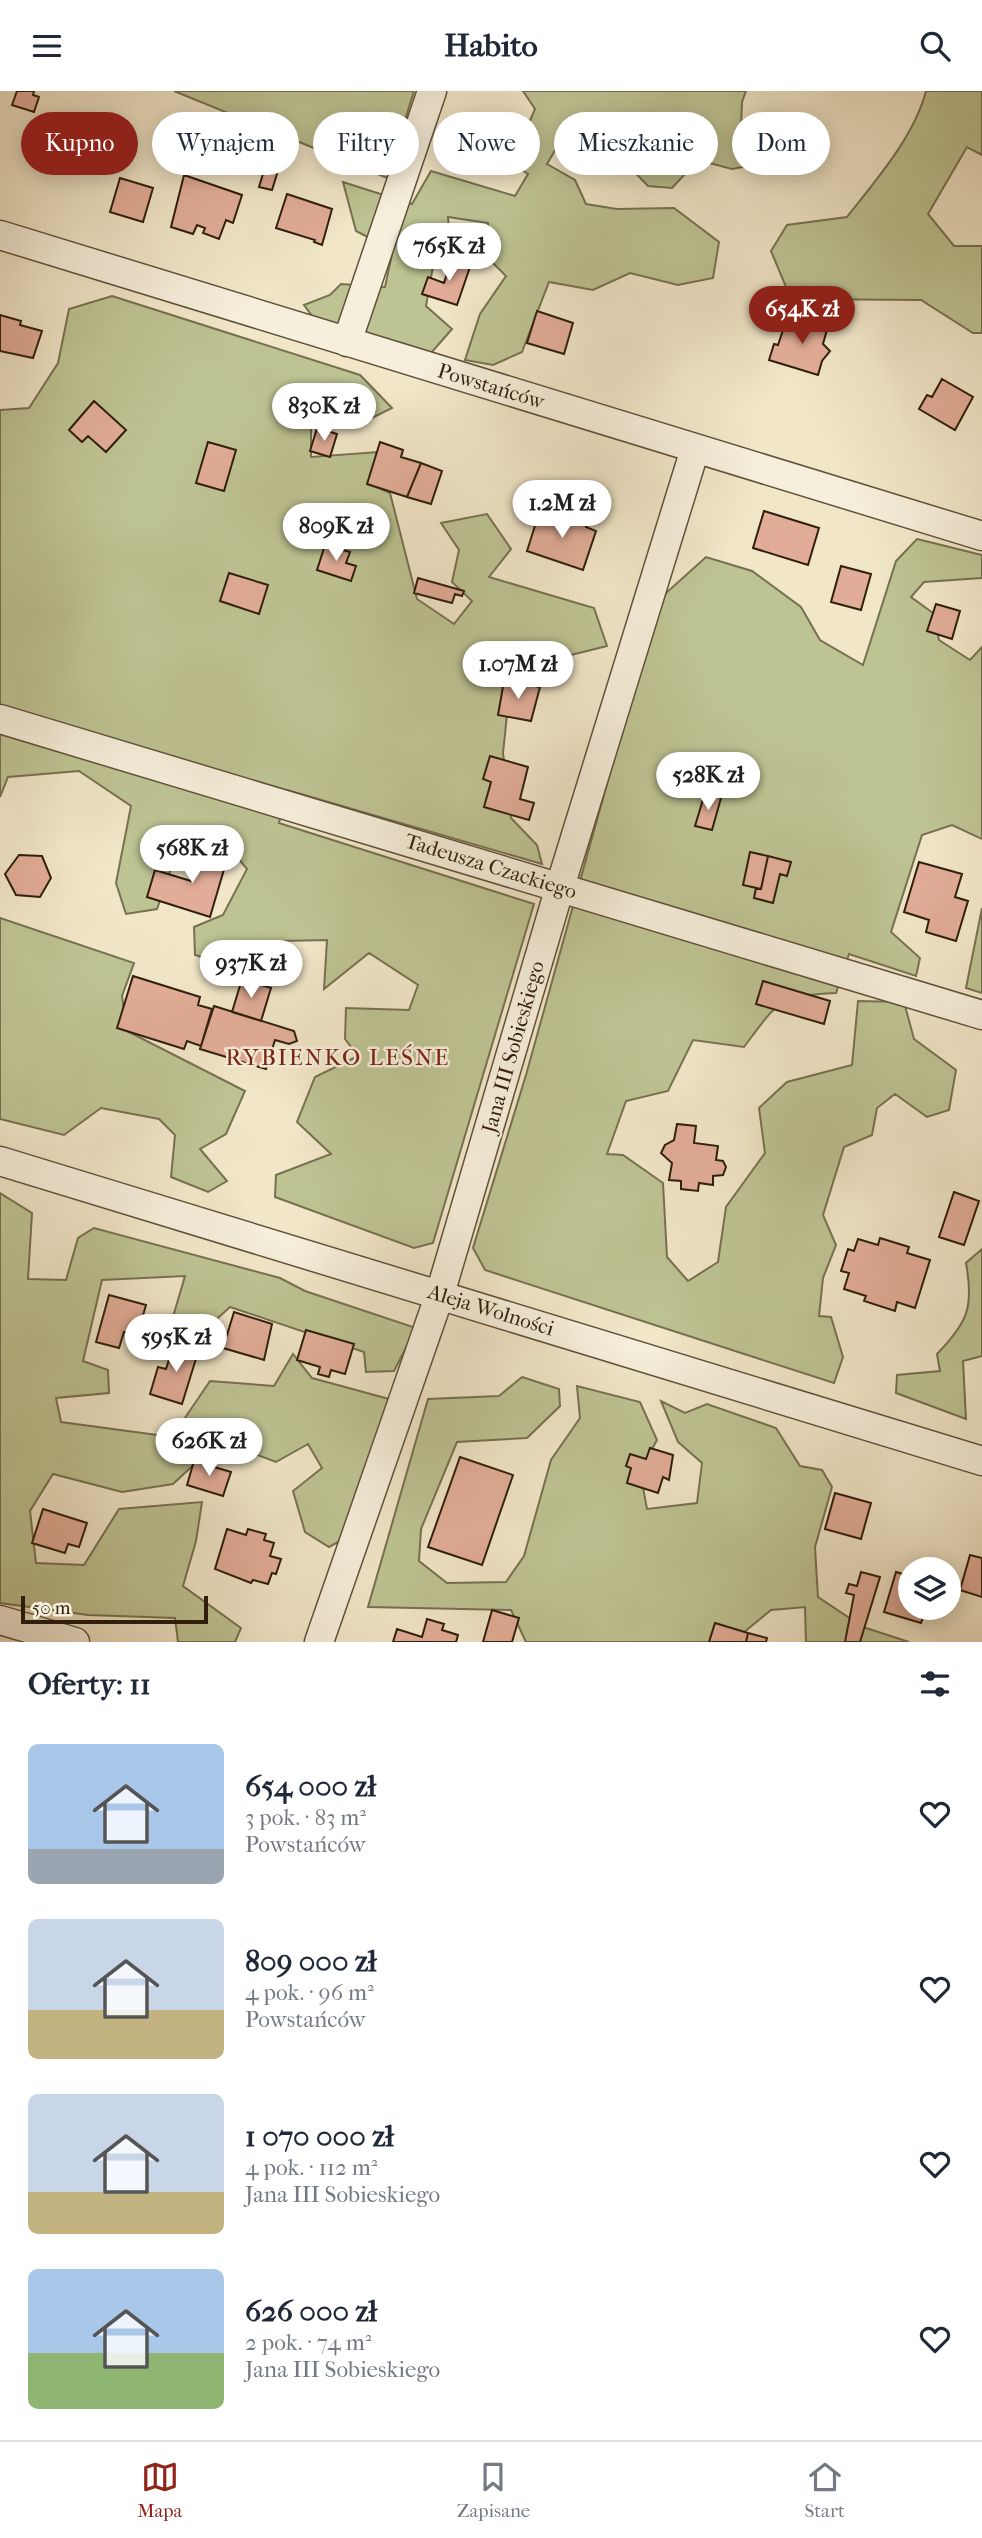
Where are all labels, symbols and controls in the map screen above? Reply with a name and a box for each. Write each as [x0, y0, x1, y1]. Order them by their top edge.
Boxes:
icon: menu [28, 27, 66, 65]
text: Habito [444, 27, 538, 64]
icon: search [916, 27, 954, 65]
chip: Kupno [21, 112, 138, 175]
chip: Wynajem [152, 112, 299, 175]
chip: Filtry [313, 112, 419, 175]
chip: Nowe [433, 112, 540, 175]
chip: Mieszkanie [554, 112, 718, 175]
chip: Dom [732, 112, 830, 175]
pin: 765K zł [384, 223, 514, 283]
text: 765K zł [413, 232, 485, 259]
pin: 654K zł [737, 287, 867, 346]
text: 654K zł [765, 295, 839, 322]
street label: Powstańców [435, 358, 548, 414]
pin: 830K zł [259, 383, 389, 443]
text: 830K zł [288, 392, 360, 419]
pin: 1.2M zł [497, 481, 627, 540]
text: 1.2M zł [529, 489, 595, 516]
pin: 809K zł [271, 503, 401, 563]
text: 809K zł [299, 512, 373, 539]
pin: 1.07M zł [446, 641, 590, 701]
text: 1.07M zł [479, 650, 557, 677]
pin: 528K zł [643, 753, 773, 812]
text: 528K zł [672, 761, 744, 788]
pin: 568K zł [127, 825, 257, 885]
street label: Tadeusza Czackiego [402, 828, 580, 904]
text: 568K zł [156, 834, 228, 861]
pin: 937K zł [186, 941, 316, 1000]
text: 937K zł [216, 949, 286, 976]
street label: Jana III Sobieskiego [476, 958, 549, 1138]
district label: RYBIENKO LEŚNE [226, 1044, 450, 1071]
street label: Aleja Wolności [424, 1279, 557, 1341]
pin: 595K zł [111, 1315, 241, 1374]
text: 595K zł [141, 1323, 211, 1350]
pin: 626K zł [144, 1419, 274, 1478]
text: 626K zł [172, 1427, 246, 1454]
map controls [898, 1557, 961, 1620]
button: layers [898, 1557, 961, 1620]
scale bar [21, 1593, 208, 1625]
text: 50 m [32, 1597, 71, 1619]
icon: filters [916, 1665, 954, 1703]
text: Oferty: 11 [28, 1667, 151, 1702]
text: 654 000 zł [245, 1769, 376, 1804]
icon: home [84, 1772, 168, 1856]
icon: heart [916, 1795, 954, 1833]
text: 3 pok. · 83 m² [245, 1804, 366, 1831]
text: Powstańców [245, 1831, 366, 1858]
text: 809 000 zł [245, 1944, 376, 1979]
icon: home [84, 1947, 168, 2031]
icon: heart [916, 1970, 954, 2008]
text: 4 pok. · 96 m² [245, 1979, 374, 2006]
text: Powstańców [245, 2006, 366, 2033]
text: 1 070 000 zł [245, 2119, 394, 2154]
icon: home [84, 2122, 168, 2206]
icon: heart [916, 2145, 954, 2183]
text: 4 pok. · 112 m² [245, 2154, 377, 2181]
text: Jana III Sobieskiego [245, 2181, 440, 2208]
text: 626 000 zł [245, 2294, 377, 2329]
icon: home [84, 2297, 168, 2381]
icon: heart [916, 2320, 954, 2358]
text: 2 pok. · 74 m² [245, 2329, 371, 2356]
text: Jana III Sobieskiego [245, 2356, 440, 2383]
tab: Mapa [137, 2458, 182, 2522]
tab: Zapisane [457, 2458, 530, 2522]
tab: Start [805, 2458, 845, 2522]

